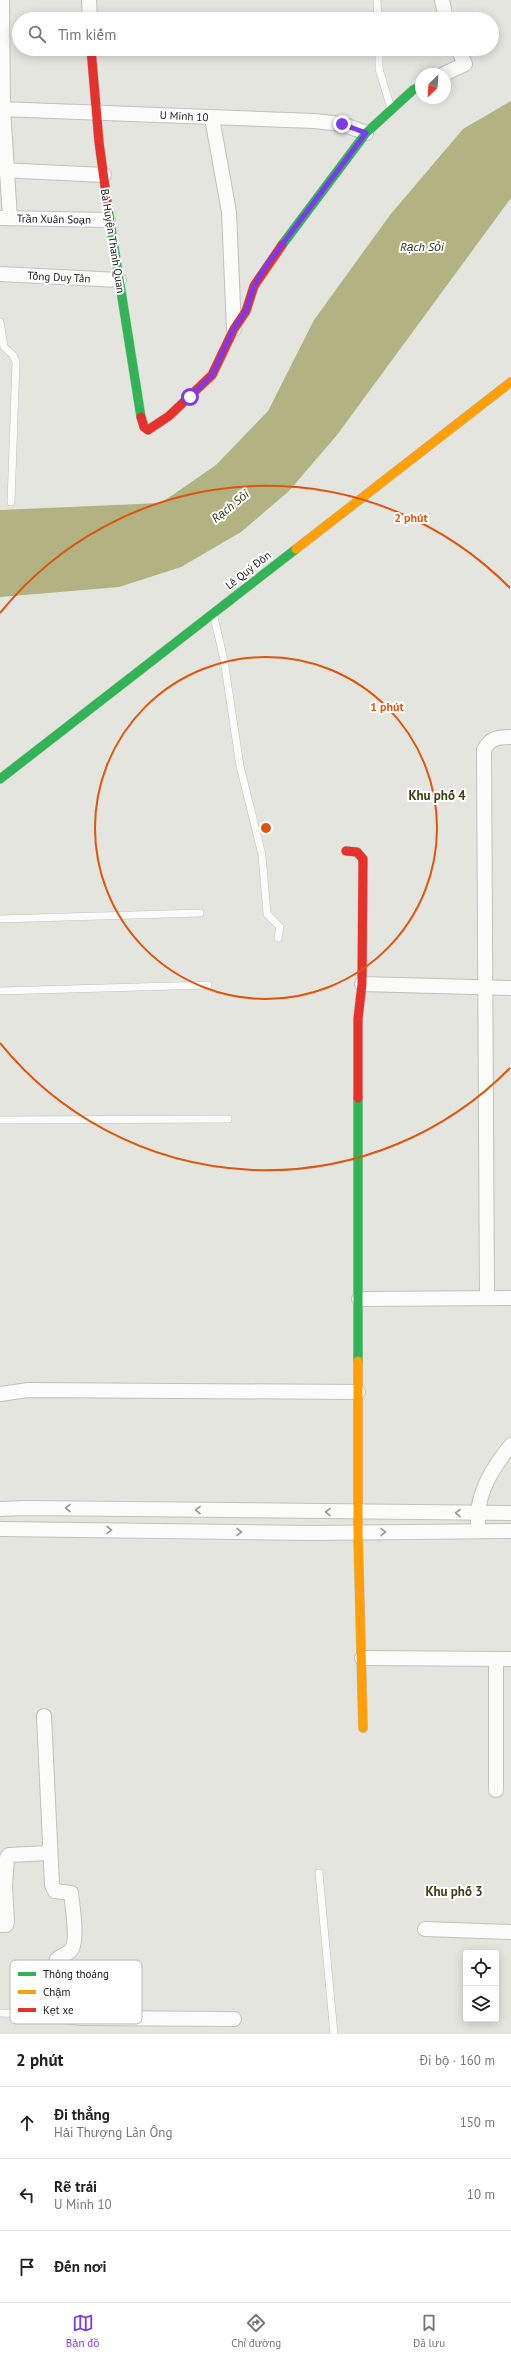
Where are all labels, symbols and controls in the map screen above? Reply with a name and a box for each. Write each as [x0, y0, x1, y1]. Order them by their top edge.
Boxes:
search box [12, 12, 499, 56]
icon: search [26, 23, 48, 45]
text: Tìm kiếm [58, 25, 116, 44]
north arrow [415, 68, 451, 104]
street label: U Minh 10 [159, 108, 209, 124]
route end [333, 115, 351, 133]
street label: Bà Huyện Thanh Quan [98, 188, 128, 294]
street label: Trần Xuân Soạn [17, 211, 91, 227]
water label: Rạch Sỏi [400, 239, 445, 254]
street label: Tống Duy Tân [27, 268, 91, 286]
route start [181, 388, 199, 406]
water label: Rạch Sỏi [208, 486, 252, 526]
text: 2 phút [394, 510, 429, 525]
street label: Lê Quý Đôn [222, 548, 274, 592]
text: 1 phút [370, 699, 405, 714]
district label: Khu phố 4 [408, 787, 466, 804]
centre of rings [259, 821, 273, 835]
one-way arrow [65, 1504, 71, 1512]
one-way arrow [195, 1506, 201, 1514]
one-way arrow [325, 1508, 331, 1516]
one-way arrow [455, 1509, 461, 1518]
one-way arrow [106, 1526, 112, 1534]
one-way arrow [236, 1528, 242, 1536]
one-way arrow [380, 1528, 386, 1536]
district label: Khu phố 3 [425, 1883, 483, 1900]
map controls [463, 1950, 499, 2022]
button: locate [463, 1950, 499, 1986]
legend [10, 1960, 142, 2024]
text: Thông thoáng [43, 1967, 109, 1981]
text: Chậm [43, 1985, 70, 1999]
button: layers [463, 1986, 499, 2022]
text: Kẹt xe [43, 2003, 74, 2017]
text: 2 phút [16, 2049, 63, 2071]
text: Đi bộ · 160 m [420, 2052, 495, 2069]
text: Đi thẳng [54, 2105, 110, 2124]
icon: ahead [16, 2112, 38, 2134]
text: 150 m [460, 2114, 495, 2131]
text: Hải Thượng Lãn Ông [54, 2124, 172, 2141]
text: Rẽ trái [54, 2177, 97, 2196]
icon: left [16, 2184, 38, 2206]
text: 10 m [467, 2186, 495, 2203]
text: U Minh 10 [54, 2196, 112, 2213]
icon: arrive [16, 2256, 38, 2278]
text: Đến nơi [54, 2257, 107, 2276]
tab: Bản đồ [66, 2312, 99, 2350]
tab: Chỉ đường [231, 2312, 281, 2350]
tab: Đã lưu [413, 2312, 445, 2350]

